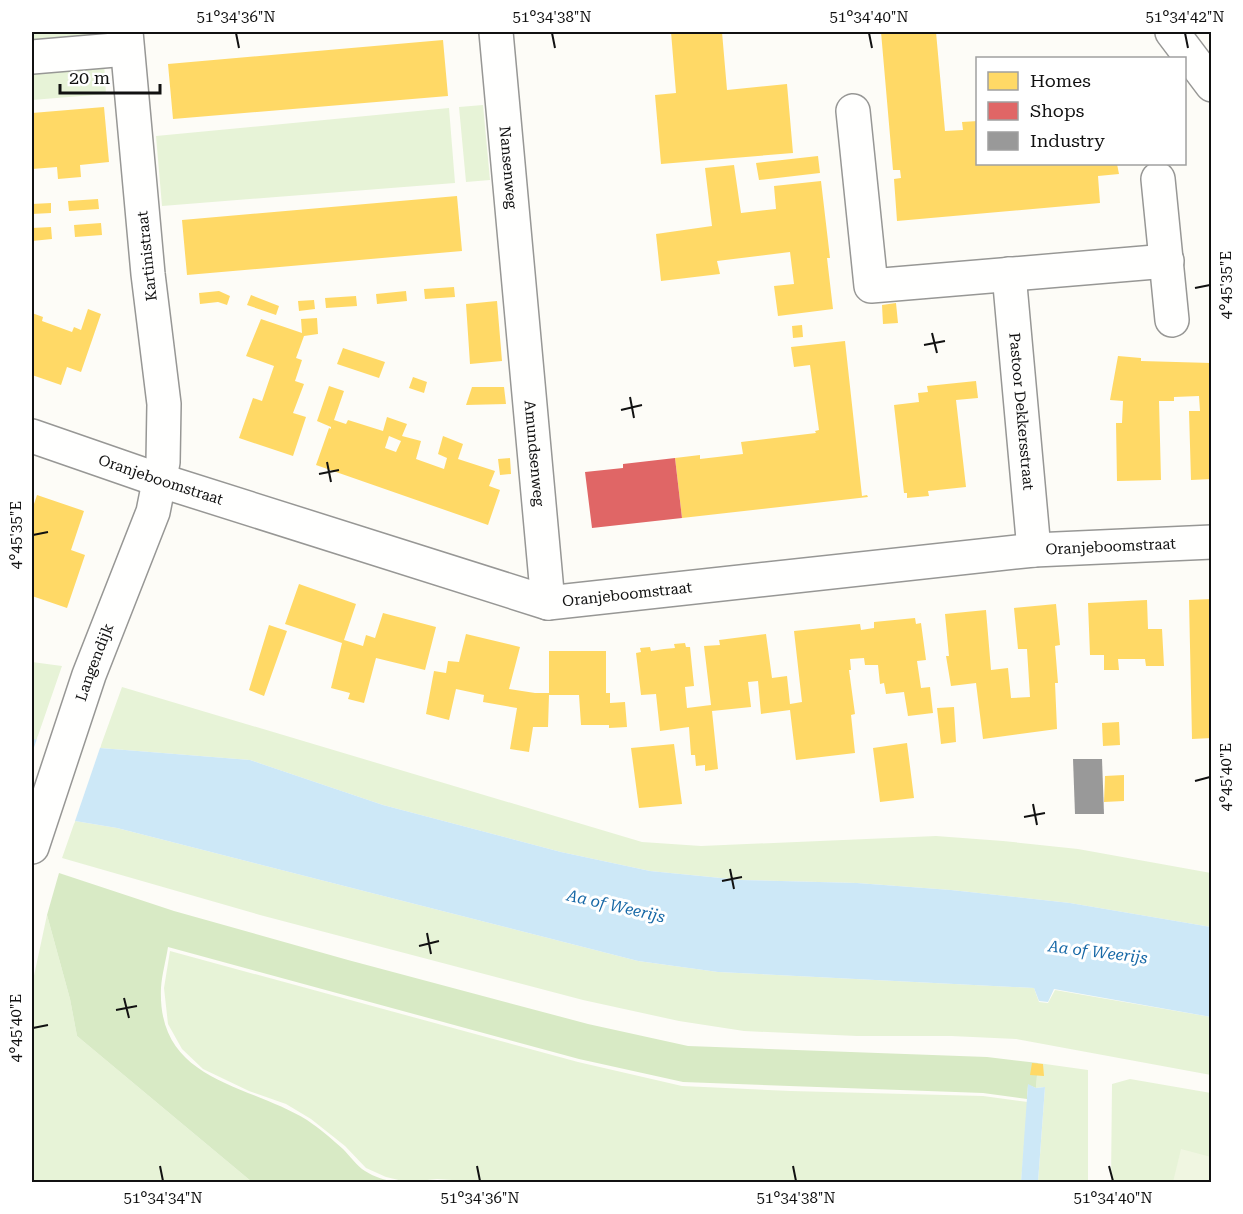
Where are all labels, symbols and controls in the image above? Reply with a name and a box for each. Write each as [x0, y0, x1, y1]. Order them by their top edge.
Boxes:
text: 51°34'36"N [196, 8, 276, 26]
text: 51°34'38"N [512, 8, 592, 26]
text: 51°34'40"N [829, 8, 909, 26]
text: 51°34'42"N [1145, 8, 1225, 26]
scale bar [60, 57, 160, 95]
legend [976, 57, 1186, 165]
text: 20 m [69, 67, 110, 88]
text: Homes [1030, 70, 1091, 91]
text: Shops [1030, 100, 1084, 121]
street label: Nansenweg [496, 125, 521, 210]
text: Industry [1030, 130, 1105, 151]
street label: Kartinistraat [133, 210, 161, 302]
text: 4°45'35"E [1217, 251, 1235, 319]
street label: Pastoor Dekkersstraat [1005, 332, 1038, 491]
street label: Amundsenweg [521, 399, 548, 508]
street label: Oranjeboomstraat [96, 451, 226, 509]
text: 4°45'35"E [7, 501, 25, 569]
street label: Oranjeboomstraat [1045, 535, 1177, 558]
street label: Oranjeboomstraat [561, 578, 693, 610]
street label: Langendijk [72, 620, 118, 704]
text: 4°45'40"E [1217, 743, 1235, 811]
water label: Aa of Weerijs [564, 885, 667, 926]
water label: Aa of Weerijs [1046, 936, 1149, 968]
text: 4°45'40"E [7, 994, 25, 1062]
text: 51°34'34"N [123, 1189, 203, 1207]
text: 51°34'36"N [440, 1189, 520, 1207]
text: 51°34'38"N [756, 1189, 836, 1207]
text: 51°34'40"N [1073, 1189, 1153, 1207]

